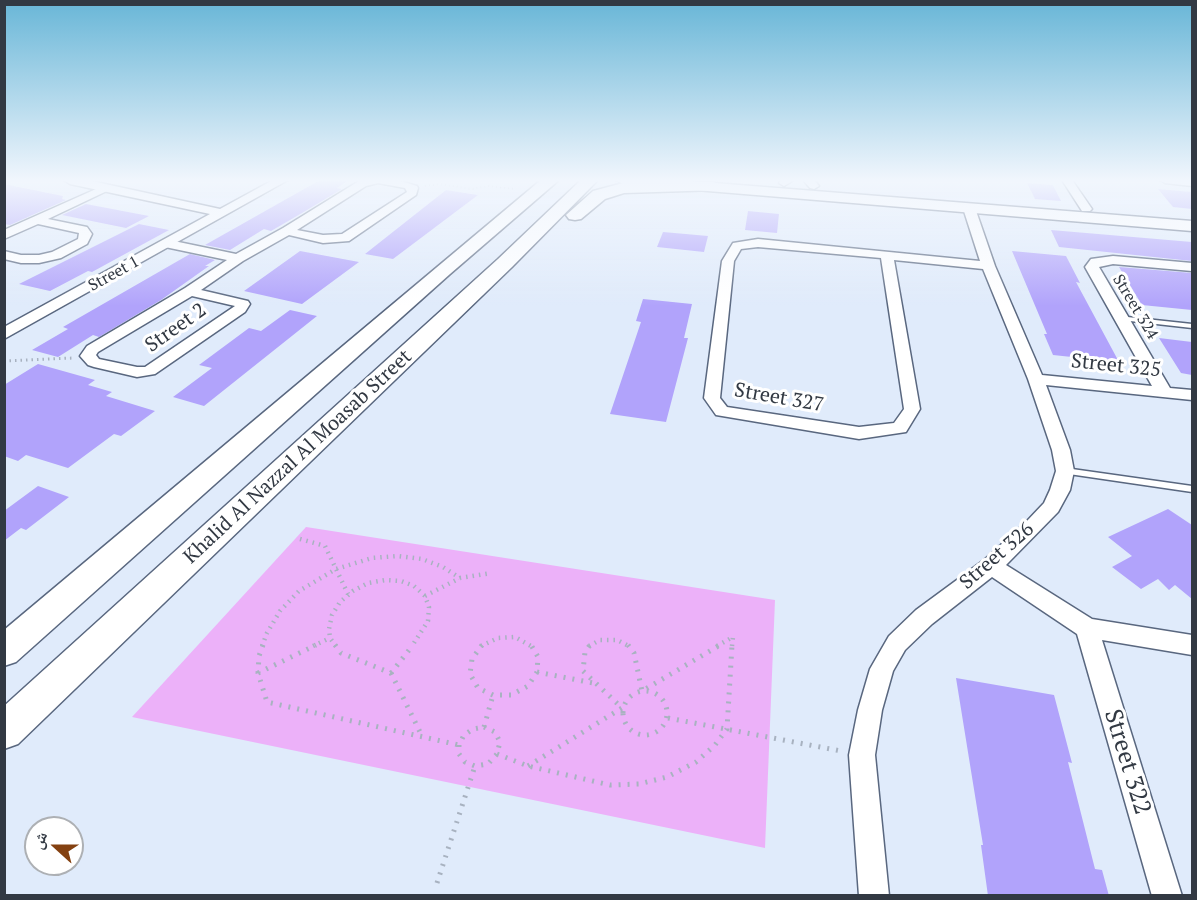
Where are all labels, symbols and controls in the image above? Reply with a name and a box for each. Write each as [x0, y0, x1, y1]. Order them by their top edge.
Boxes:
street label: Street 1 [85, 252, 143, 296]
street label: Street 324 [1108, 271, 1162, 343]
street label: Street 2 [141, 298, 211, 358]
street label: Khalid Al Nazzal Al Moasab Street [179, 345, 417, 569]
street label: Street 325 [1070, 349, 1162, 383]
street label: Street 327 [733, 378, 825, 418]
street label: Street 326 [955, 517, 1039, 595]
street label: Street 322 [1097, 706, 1157, 818]
north arrow [24, 816, 84, 876]
text: ش [26, 828, 52, 852]

